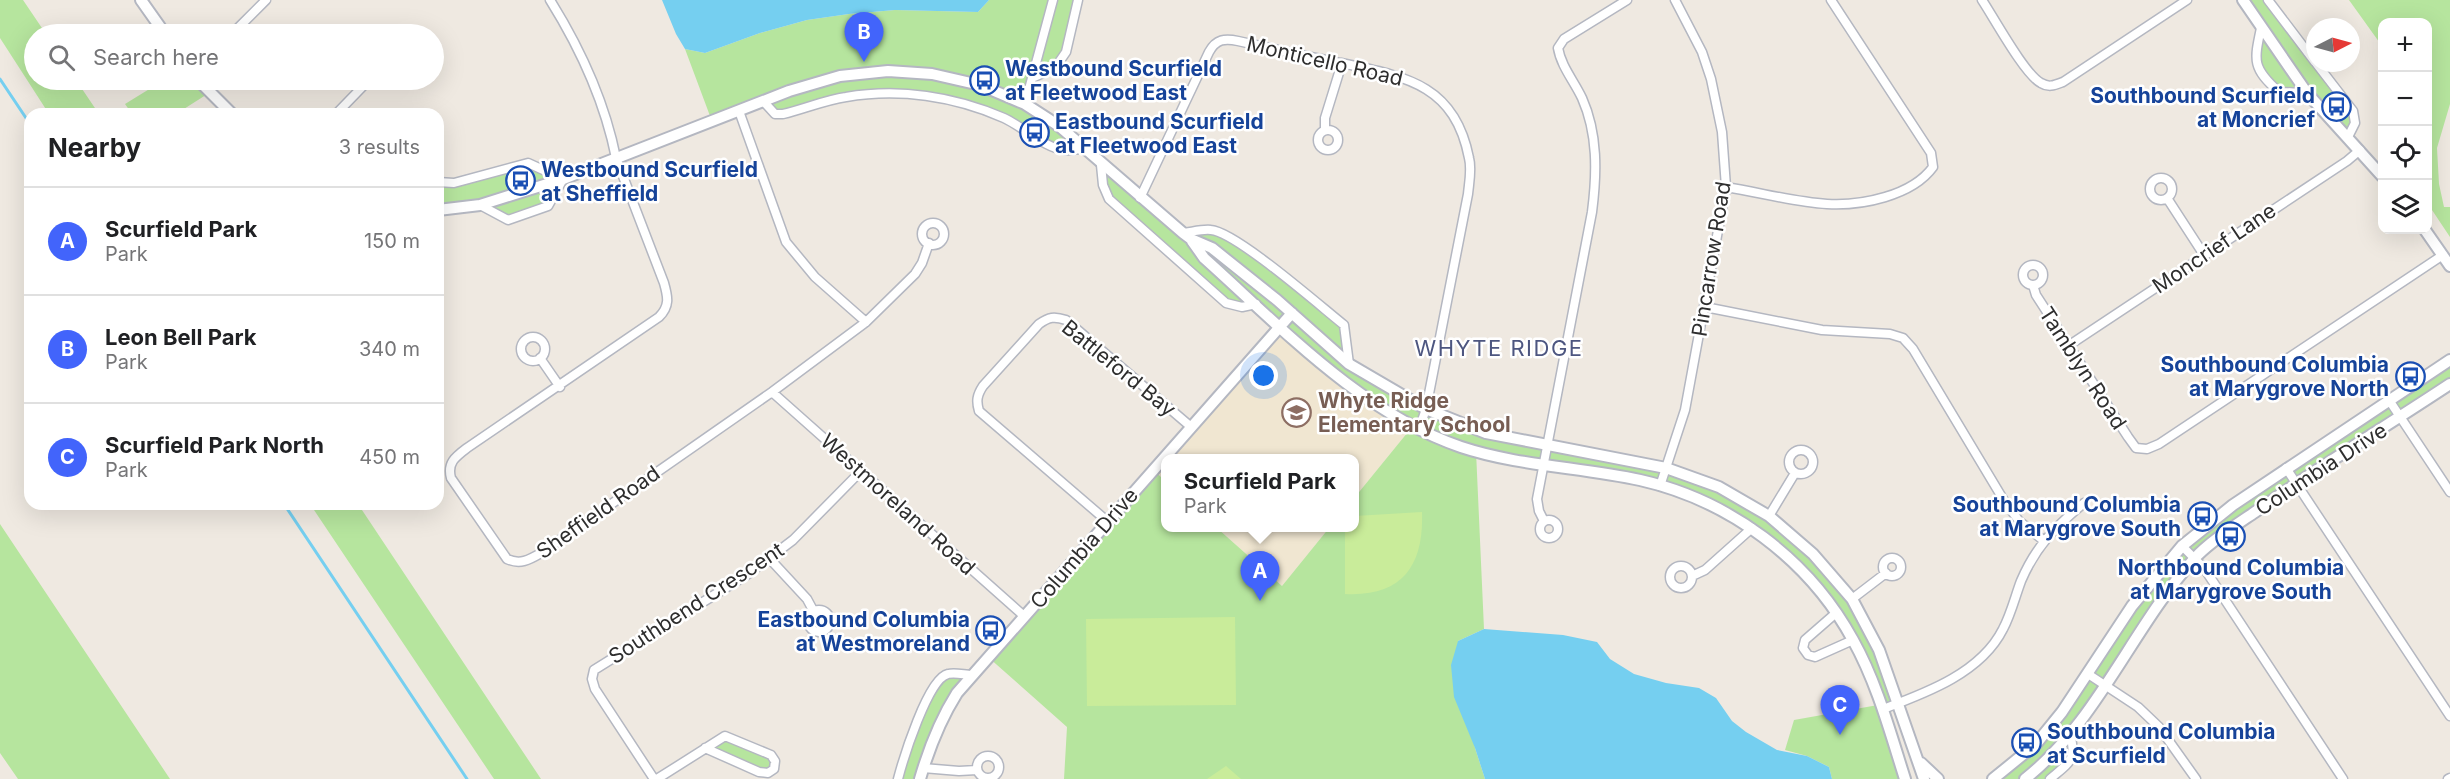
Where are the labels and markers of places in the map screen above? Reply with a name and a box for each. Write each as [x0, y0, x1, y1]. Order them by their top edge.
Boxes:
pin: B [844, 13, 884, 62]
place label: Westbound Scurfield at Fleetwood East [1005, 56, 1222, 105]
bus stop icon: Westbound Scurfield at Fleetwood East [968, 64, 1000, 96]
place label: Southbound Scurfield at Moncrief [2090, 83, 2316, 132]
bus stop icon: Southbound Scurfield at Moncrief [2320, 91, 2352, 123]
place label: Eastbound Scurfield at Fleetwood East [1055, 109, 1264, 158]
bus stop icon: Eastbound Scurfield at Fleetwood East [1018, 117, 1050, 149]
place label: Westbound Scurfield at Sheffield [541, 157, 758, 206]
bus stop icon: Westbound Scurfield at Sheffield [504, 165, 536, 197]
place label: Southbound Columbia at Marygrove North [2161, 352, 2389, 401]
bus stop icon: Southbound Columbia at Marygrove North [2394, 360, 2426, 392]
place label: Whyte Ridge Elementary School [1318, 388, 1511, 437]
school or university icon: Whyte Ridge Elementary School [1281, 396, 1313, 428]
place label: Southbound Columbia at Marygrove South [1953, 492, 2181, 541]
bus stop icon: Southbound Columbia at Marygrove South [2186, 500, 2218, 532]
bus stop icon: Northbound Columbia at Marygrove South [2215, 520, 2247, 552]
pin: A [1240, 552, 1280, 601]
place label: Northbound Columbia at Marygrove South [2118, 555, 2344, 604]
place label: Eastbound Columbia at Westmoreland [758, 607, 970, 656]
bus stop icon: Eastbound Columbia at Westmoreland [975, 615, 1007, 647]
pin: C [1820, 686, 1860, 735]
place label: Southbound Columbia at Scurfield [2047, 719, 2275, 768]
bus stop icon: Southbound Columbia at Scurfield [2010, 727, 2042, 759]

